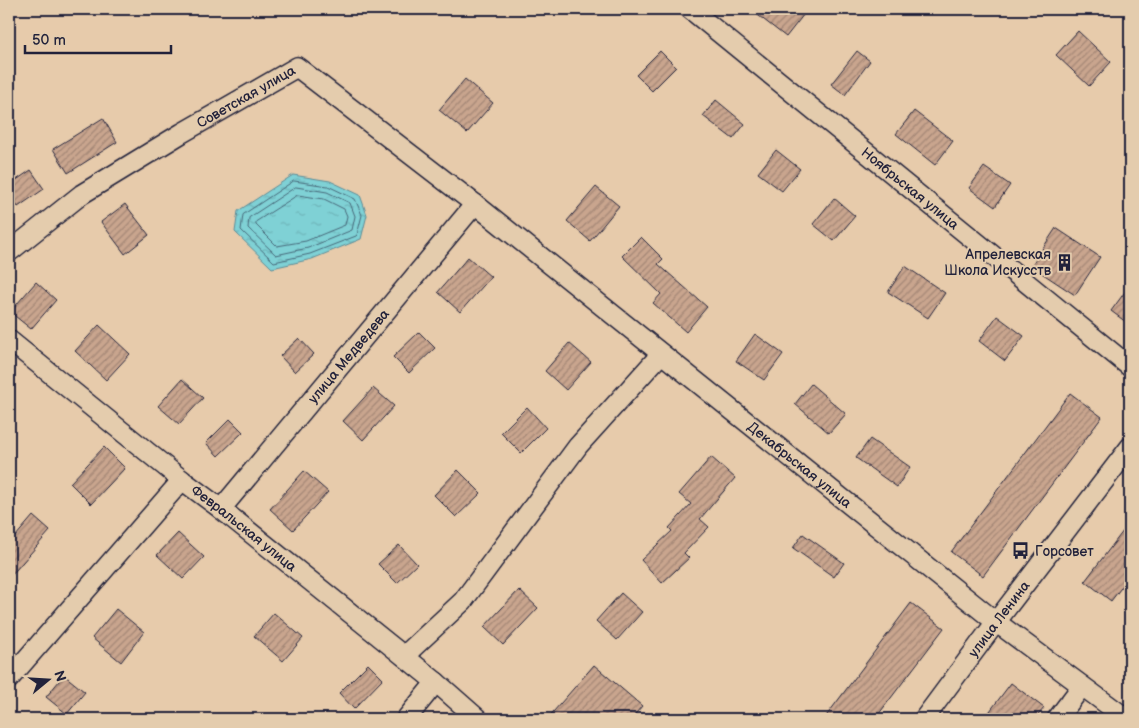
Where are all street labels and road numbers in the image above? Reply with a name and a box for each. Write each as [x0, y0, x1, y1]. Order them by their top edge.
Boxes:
street label: Советская улица [194, 61, 299, 131]
street label: Ноябрьская улица [858, 144, 963, 233]
street label: улица Медведева [304, 305, 393, 407]
street label: Декабрьская улица [744, 418, 856, 512]
street label: Февральская улица [188, 481, 301, 575]
street label: улица Ленина [964, 577, 1033, 660]

